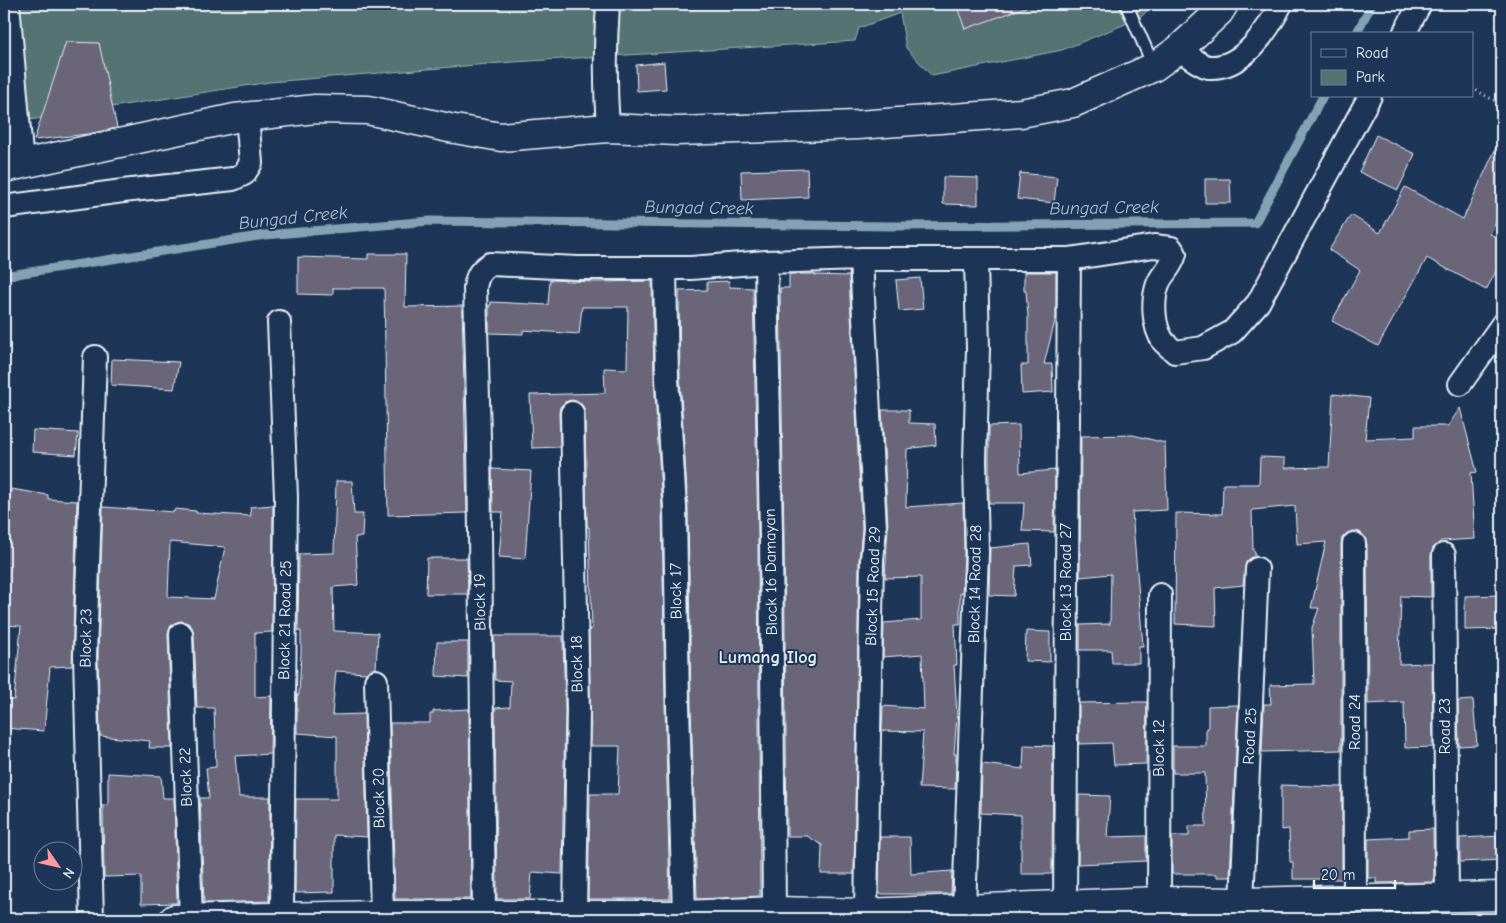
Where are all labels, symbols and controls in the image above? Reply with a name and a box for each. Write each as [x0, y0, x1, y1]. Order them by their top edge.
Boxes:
legend [1311, 32, 1474, 98]
text: Road [1356, 44, 1388, 62]
text: Park [1356, 68, 1385, 86]
water label: Bungad Creek [644, 197, 754, 219]
water label: Bungad Creek [1049, 197, 1159, 219]
water label: Bungad Creek [238, 202, 349, 234]
street label: Block 16 Damayan [761, 508, 781, 636]
street label: Block 13 Road 27 [1057, 522, 1075, 641]
street label: Block 14 Road 28 [965, 525, 985, 643]
street label: Block 15 Road 29 [862, 526, 884, 646]
street label: Block 21 Road 25 [275, 560, 295, 680]
street label: Block 17 [667, 562, 685, 619]
street label: Block 19 [470, 573, 490, 631]
street label: Block 23 [76, 608, 96, 668]
street label: Block 18 [568, 635, 586, 693]
district label: Lumang Ilog [719, 647, 817, 668]
street label: Road 24 [1346, 694, 1364, 750]
street label: Road 23 [1436, 698, 1454, 754]
street label: Road 25 [1240, 707, 1260, 765]
street label: Block 12 [1150, 719, 1168, 777]
street label: Block 22 [176, 747, 196, 807]
street label: Block 20 [369, 767, 389, 829]
north arrow [32, 840, 82, 890]
scale bar [1314, 858, 1395, 890]
text: N [59, 864, 78, 882]
text: 20 m [1321, 866, 1355, 884]

